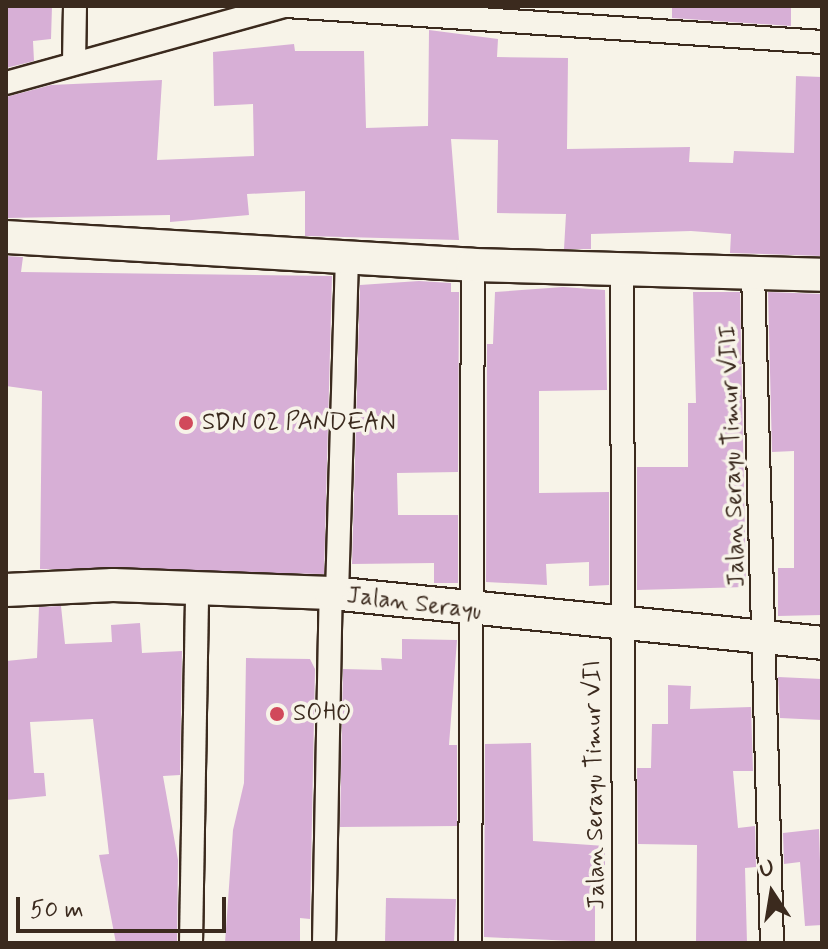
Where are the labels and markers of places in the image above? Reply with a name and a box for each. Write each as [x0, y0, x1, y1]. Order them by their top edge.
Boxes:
place label: SDN 02 PANDEAN [202, 409, 396, 437]
marker: SDN 02 PANDEAN [177, 414, 195, 432]
place label: SOHO [293, 700, 351, 728]
marker: SOHO [268, 705, 286, 723]

